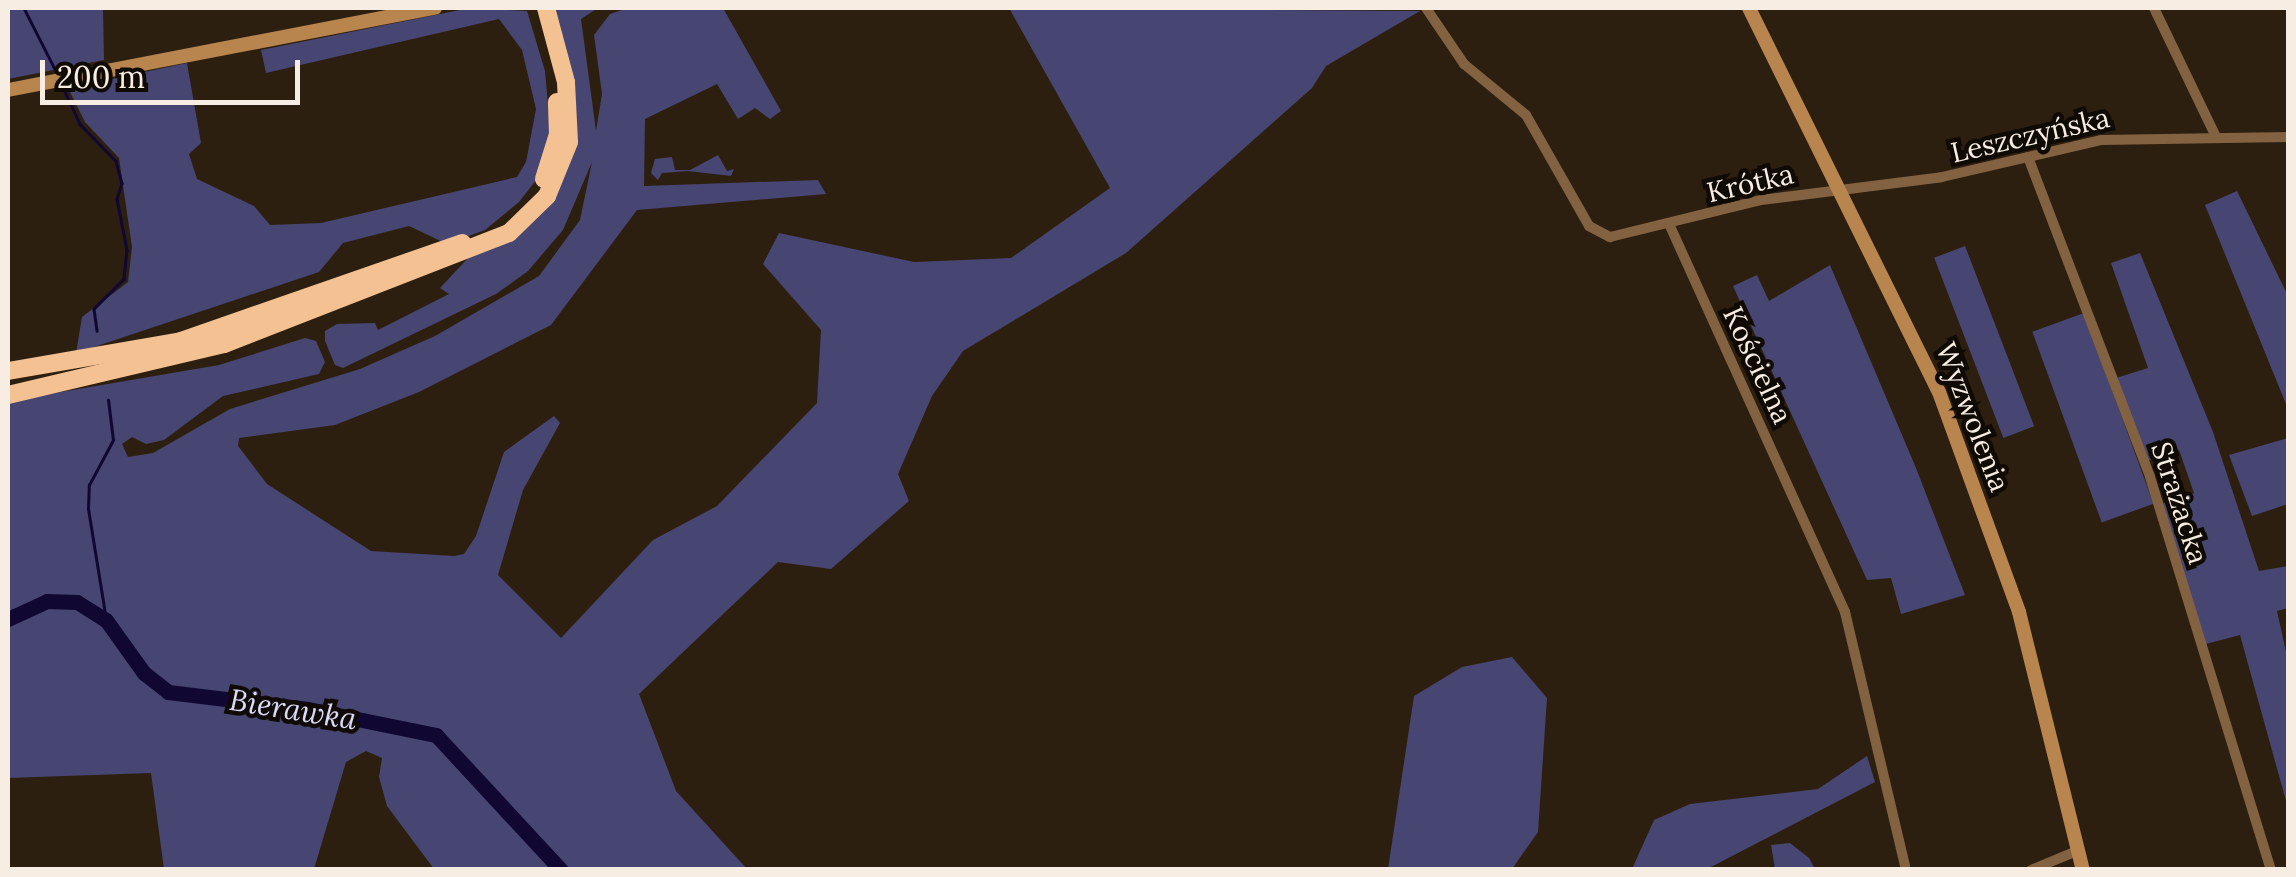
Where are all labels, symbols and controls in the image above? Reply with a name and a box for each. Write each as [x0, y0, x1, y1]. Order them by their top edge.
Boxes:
scale bar [45, 40, 305, 102]
text: 200 m [57, 58, 145, 96]
street label: Leszczyńska [1947, 100, 2113, 170]
street label: Krótka [1703, 157, 1797, 209]
street label: Kościelna [1716, 301, 1800, 429]
street label: Wyzwolenia [1929, 338, 2017, 496]
street label: Strażacka [2145, 438, 2215, 568]
water label: Bierawka [227, 681, 359, 737]

